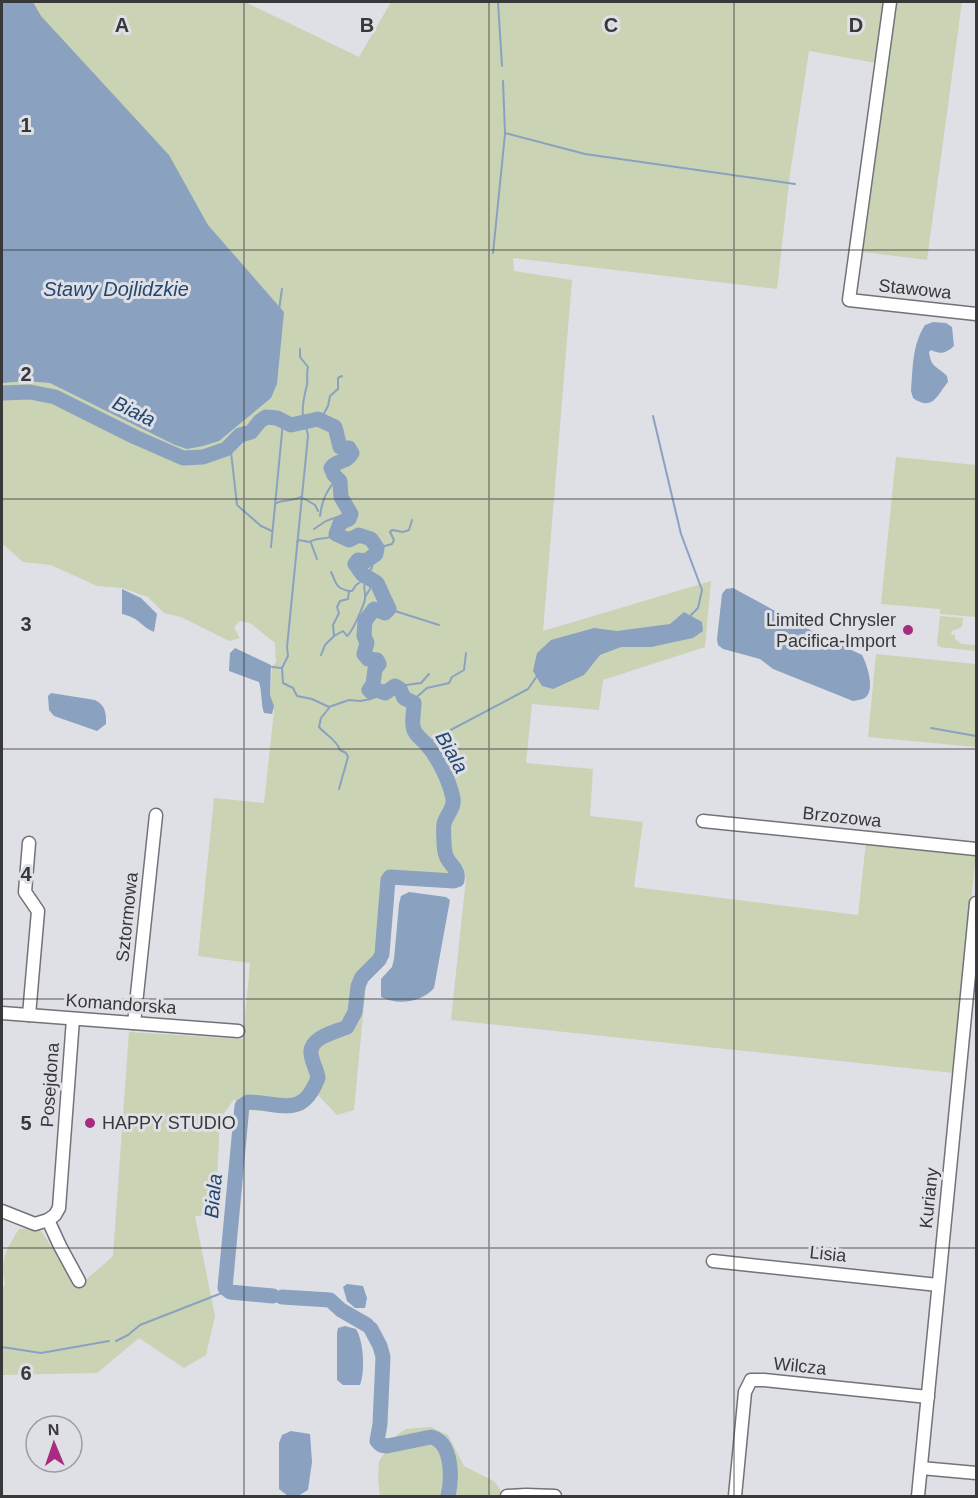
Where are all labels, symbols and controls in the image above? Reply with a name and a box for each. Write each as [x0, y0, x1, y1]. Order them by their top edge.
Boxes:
text: A [115, 14, 129, 36]
text: B [360, 14, 374, 36]
text: C [604, 14, 618, 36]
text: D [849, 14, 863, 36]
text: 1 [20, 114, 32, 136]
street label: Stawowa [878, 275, 953, 303]
water label: Stawy Dojlidzkie [43, 278, 189, 300]
text: 2 [20, 363, 32, 385]
water label: Biała [109, 391, 159, 431]
place label: Limited Chrysler Pacifica-Import [766, 610, 896, 651]
text: 3 [20, 613, 32, 635]
marker: Limited Chrysler Pacifica-Import [901, 623, 915, 637]
water label: Biala [431, 727, 473, 777]
street label: Brzozowa [802, 803, 883, 831]
text: 4 [20, 863, 32, 885]
street label: Sztormowa [112, 870, 142, 963]
street label: Komandorska [65, 990, 178, 1018]
street label: Posejdona [37, 1041, 63, 1128]
text: 5 [20, 1112, 32, 1134]
place label: HAPPY STUDIO [102, 1113, 236, 1133]
marker: HAPPY STUDIO [83, 1116, 97, 1130]
street label: Kuriany [916, 1167, 942, 1229]
water label: Biala [200, 1173, 226, 1219]
street label: Lisia [809, 1242, 848, 1266]
street label: Wilcza [773, 1353, 828, 1379]
text: 6 [20, 1362, 32, 1384]
north arrow [24, 1414, 84, 1474]
text: N [47, 1421, 60, 1438]

